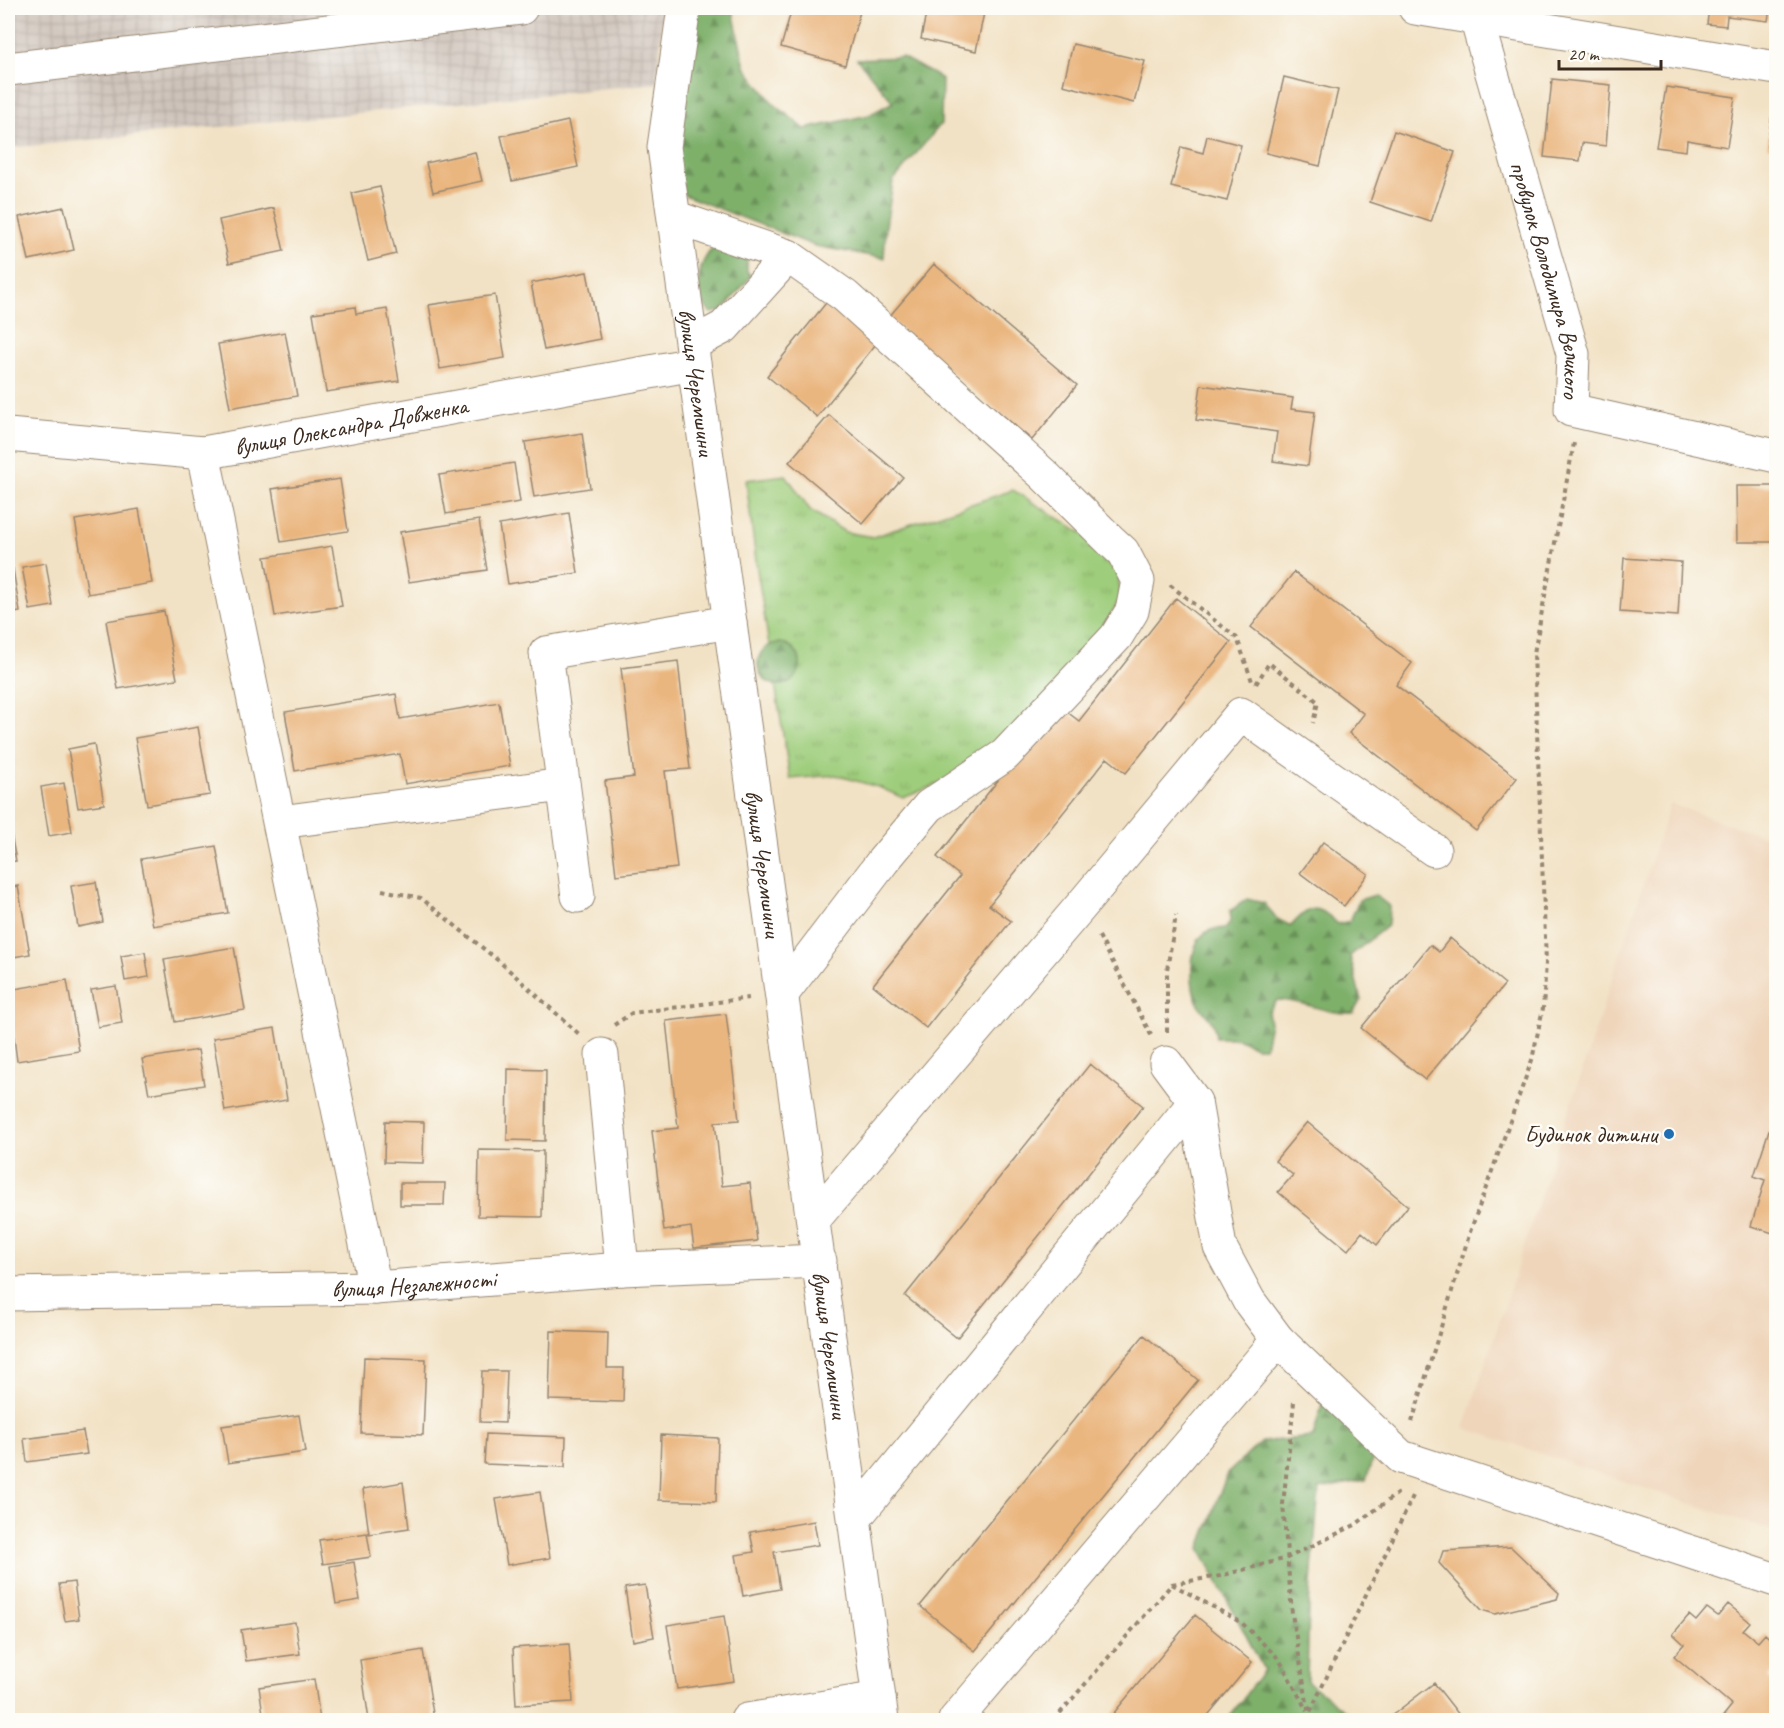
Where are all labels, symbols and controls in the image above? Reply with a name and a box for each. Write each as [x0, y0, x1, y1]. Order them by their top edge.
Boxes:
scale bar [1559, 33, 1661, 71]
text: 20 m [1568, 43, 1601, 65]
street label: провулок Володимира Великого [1503, 158, 1589, 401]
street label: вулиця Черемшини [672, 307, 722, 460]
street label: вулиця Олександра Довженка [232, 390, 472, 462]
street label: вулиця Черемшини [738, 788, 789, 941]
place label: Будинок дитини [1524, 1119, 1659, 1149]
marker: Будинок дитини [1662, 1127, 1676, 1141]
street label: вулиця Незалежності [331, 1264, 500, 1304]
street label: вулиця Черемшини [805, 1270, 855, 1423]

